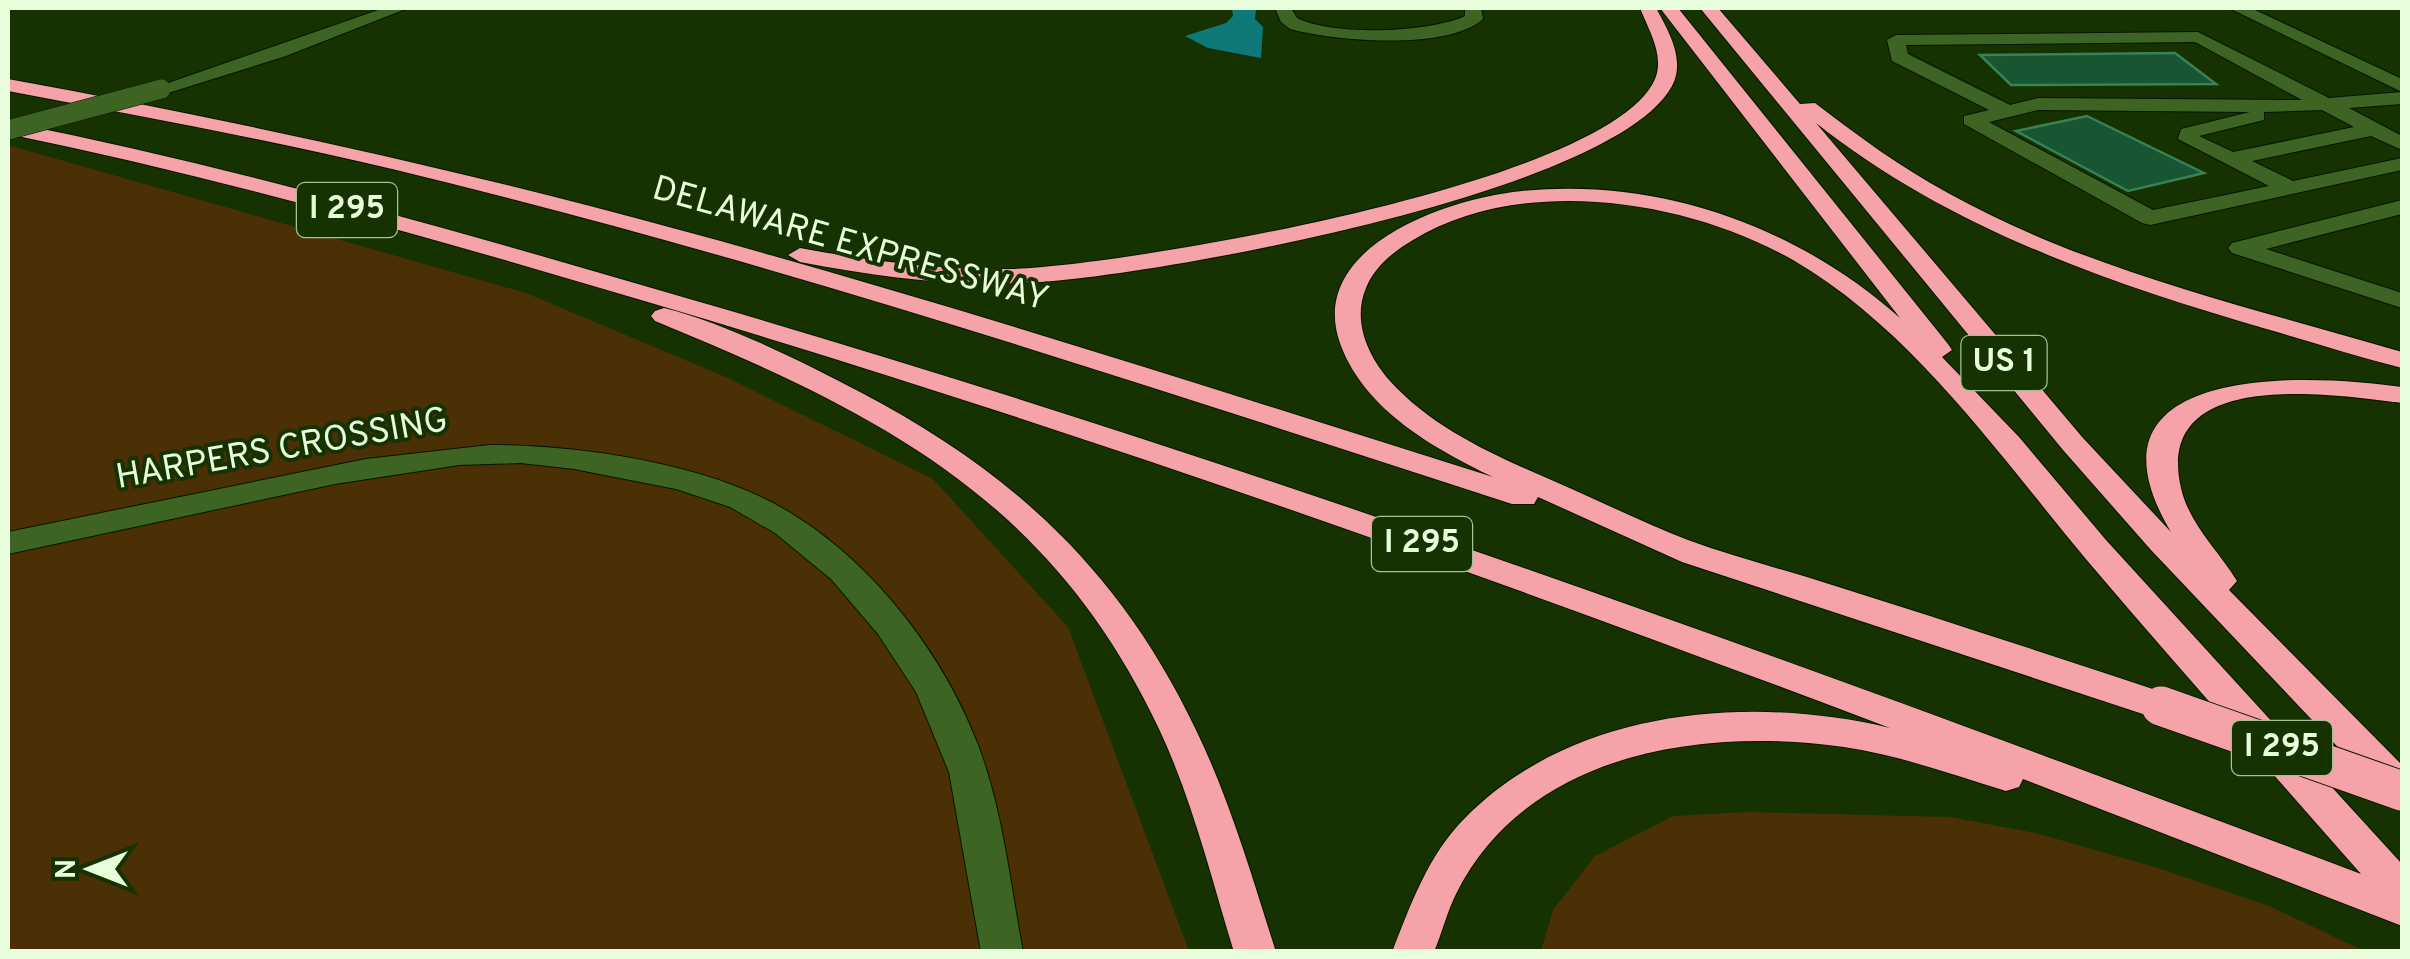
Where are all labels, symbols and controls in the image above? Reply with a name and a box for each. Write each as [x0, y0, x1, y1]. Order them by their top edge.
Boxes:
street label: DELAWARE EXPRESSWAY [647, 167, 1053, 323]
road number: I 295 [297, 183, 397, 237]
road number: US 1 [1962, 336, 2046, 390]
street label: HARPERS CROSSING [112, 399, 452, 501]
road number: I 295 [1372, 517, 1472, 571]
road number: I 295 [2232, 721, 2332, 775]
north arrow [40, 819, 140, 919]
text: N [50, 859, 86, 879]

